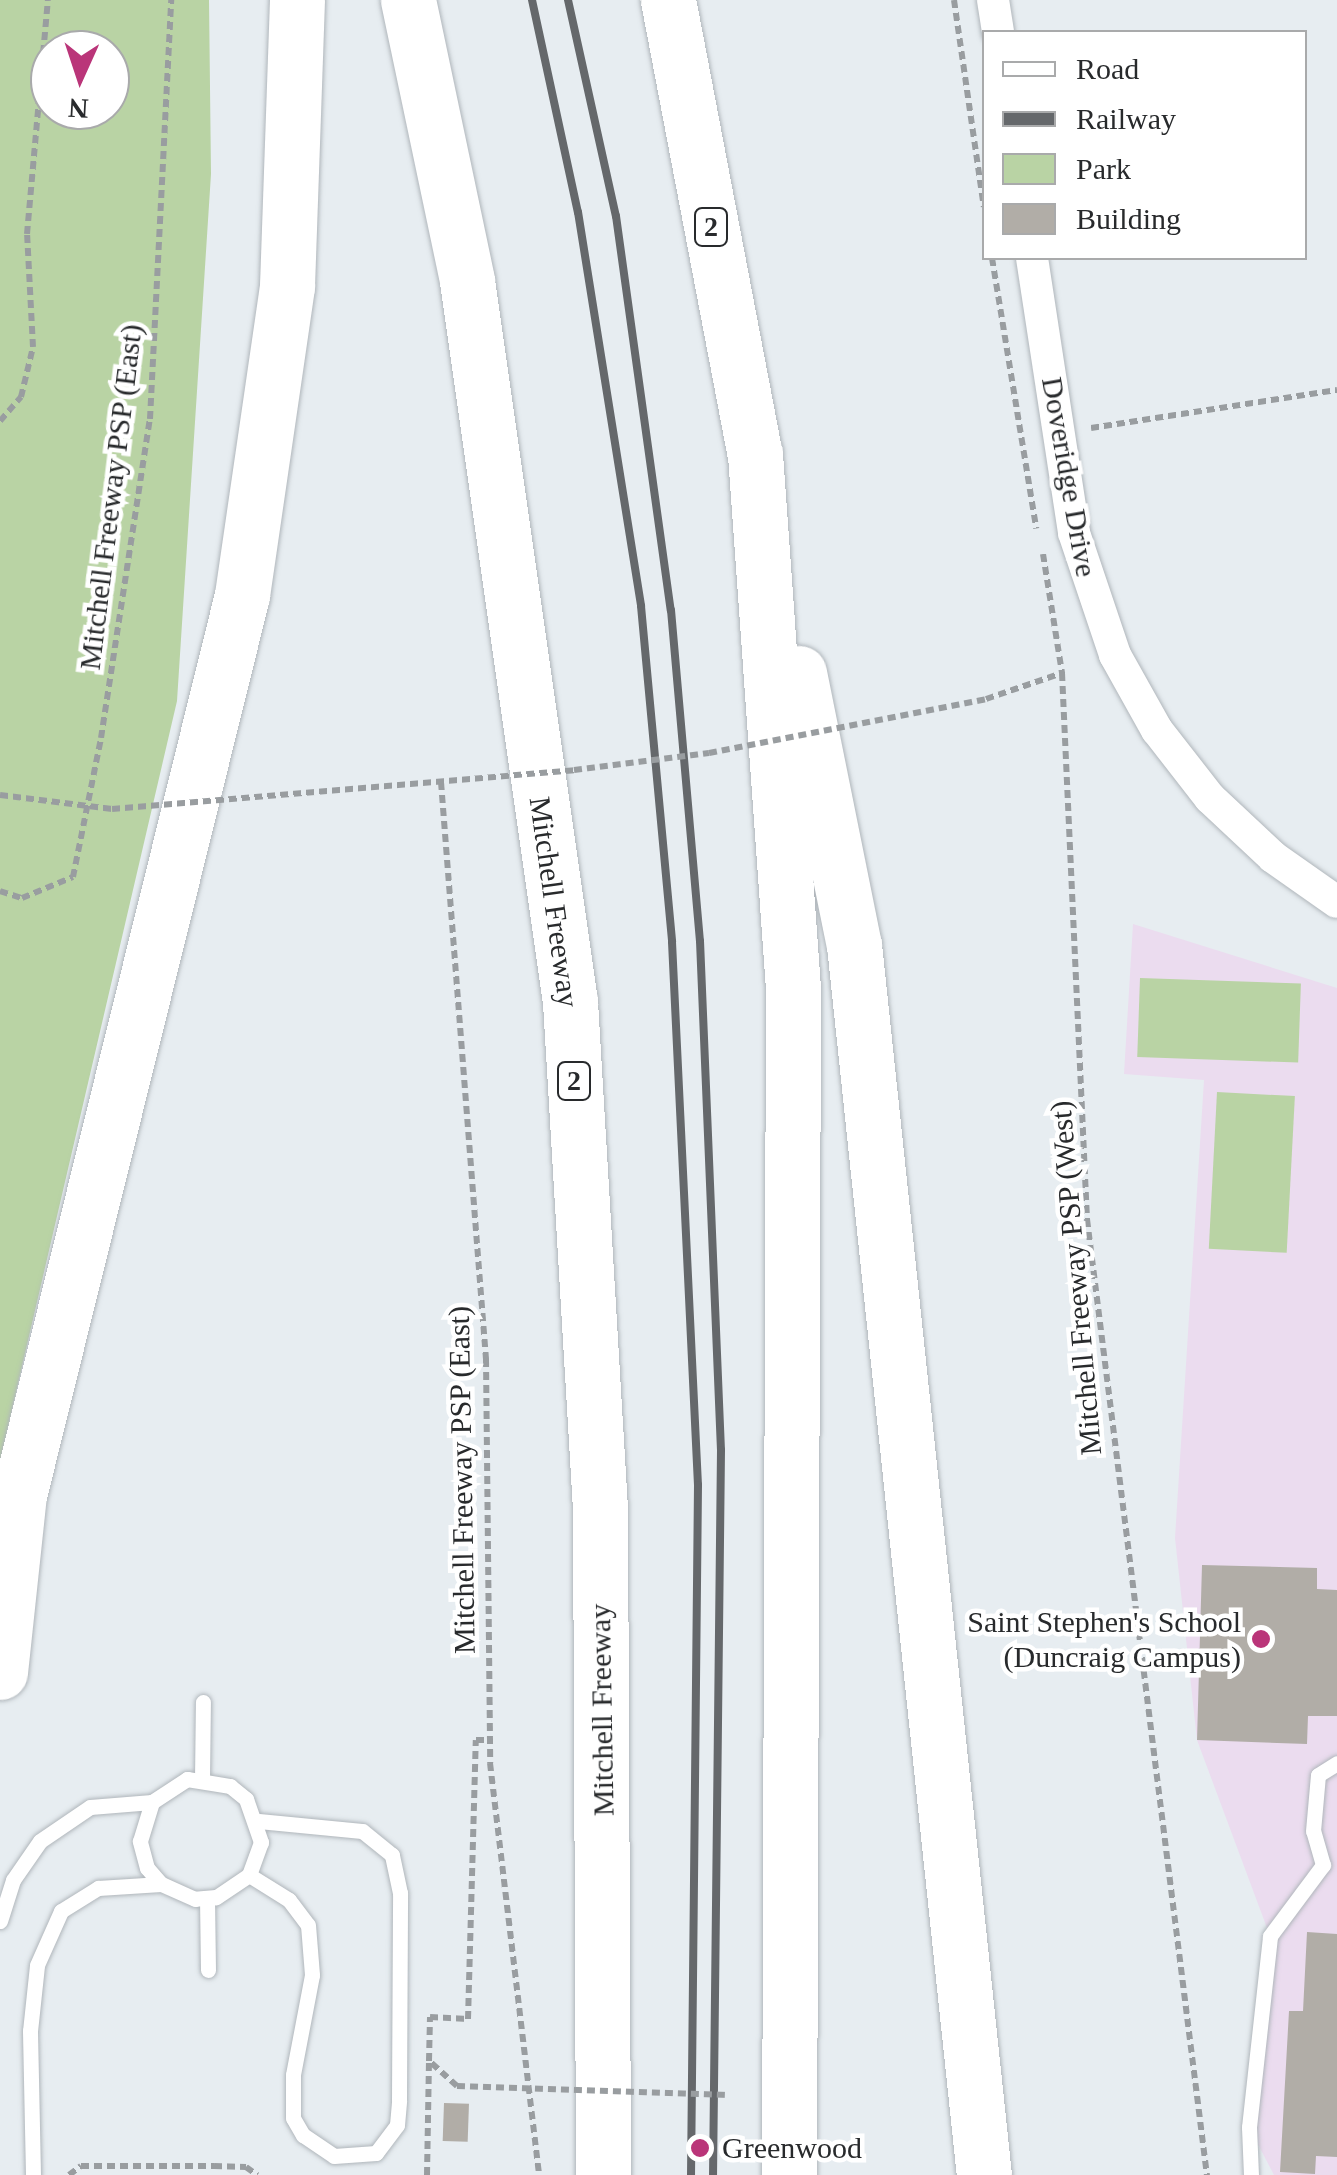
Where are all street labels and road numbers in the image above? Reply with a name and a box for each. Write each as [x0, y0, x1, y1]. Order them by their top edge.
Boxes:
road number: 2 [694, 204, 728, 250]
street label: Mitchell Freeway PSP (East) [72, 322, 150, 672]
street label: Doveridge Drive [1034, 374, 1104, 580]
street label: Mitchell Freeway [521, 794, 587, 1010]
road number: 2 [556, 1058, 592, 1104]
street label: Mitchell Freeway PSP (West) [1043, 1099, 1109, 1457]
street label: Mitchell Freeway PSP (East) [441, 1305, 483, 1655]
street label: Mitchell Freeway [582, 1603, 622, 1817]

